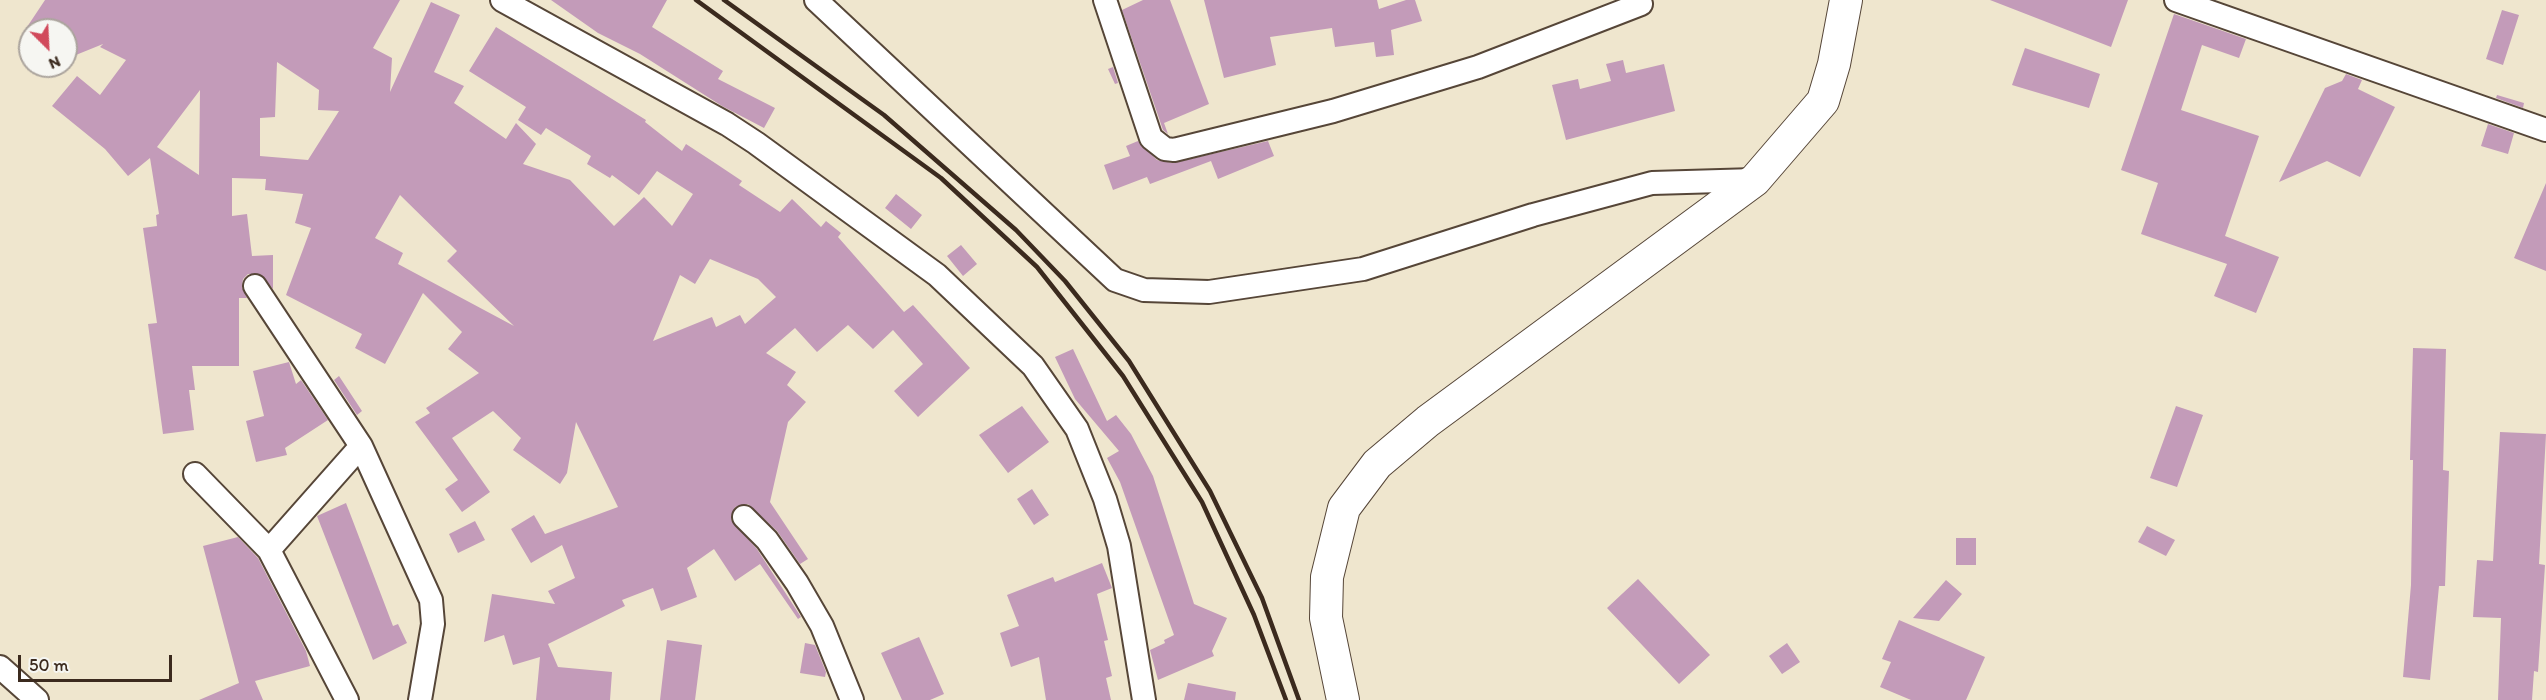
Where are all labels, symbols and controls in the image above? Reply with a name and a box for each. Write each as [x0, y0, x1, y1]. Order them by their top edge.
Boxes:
north arrow [18, 18, 78, 78]
text: N [46, 52, 64, 74]
scale bar [21, 643, 176, 681]
text: 50 m [29, 654, 69, 676]

